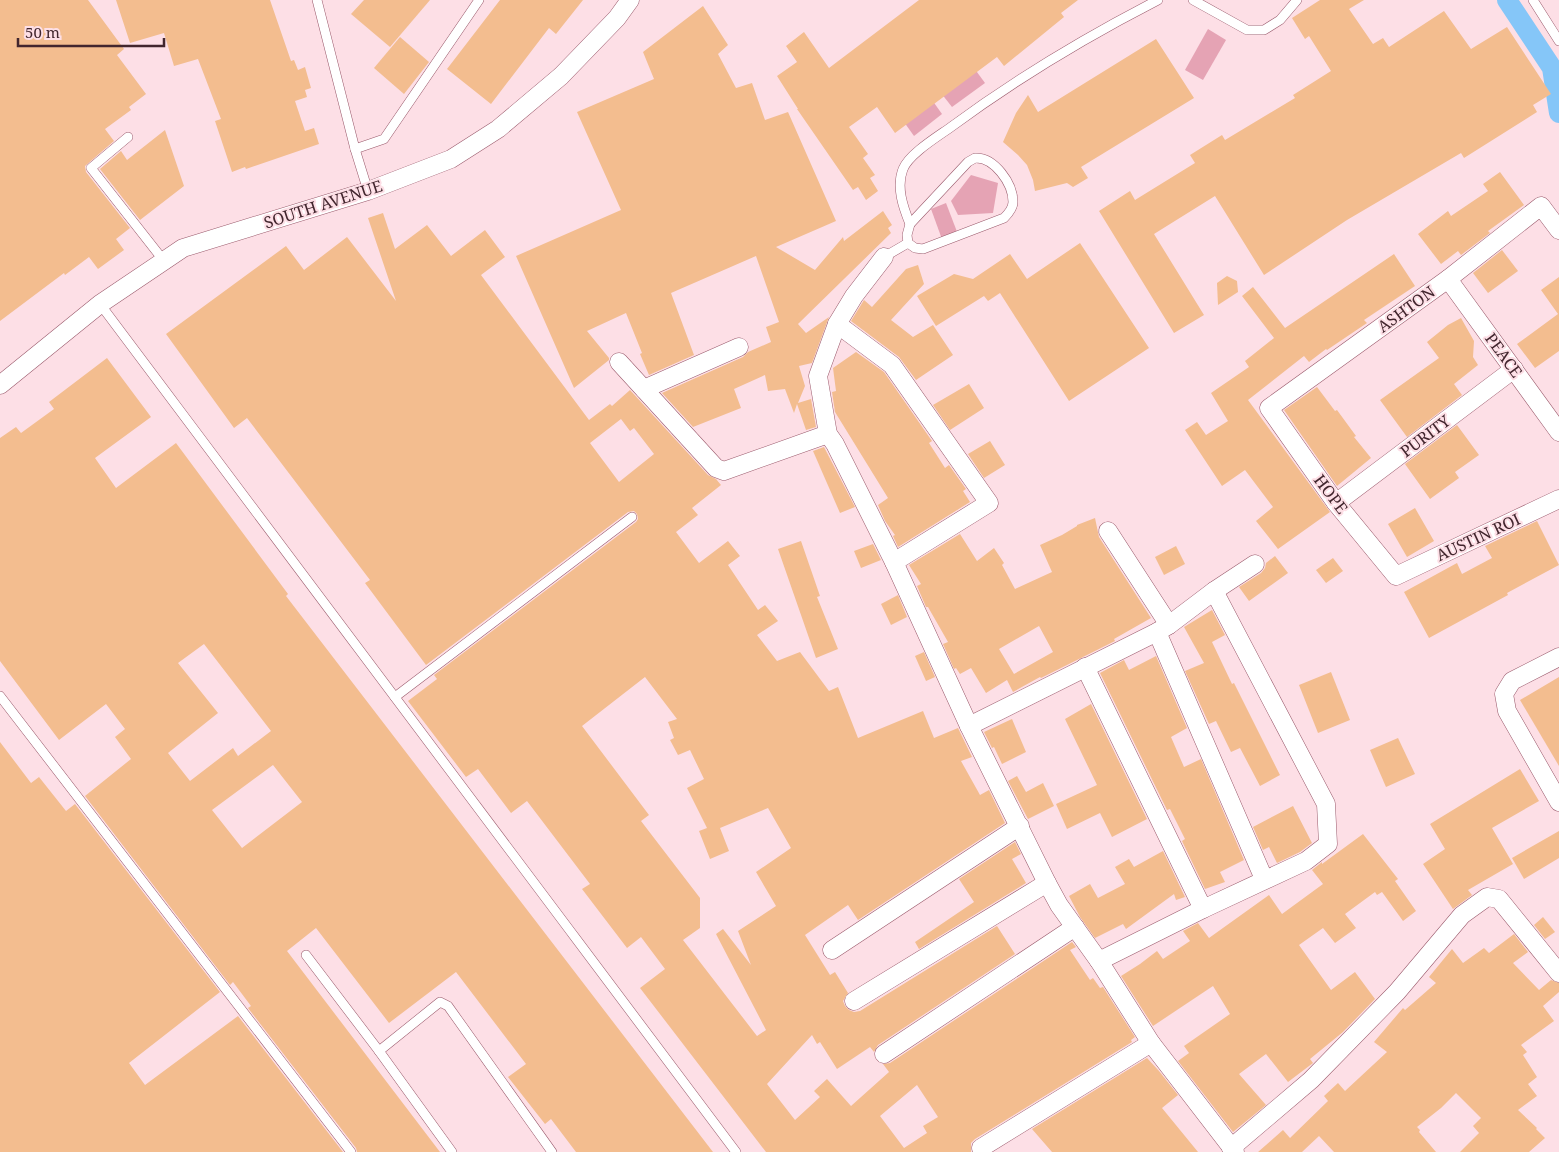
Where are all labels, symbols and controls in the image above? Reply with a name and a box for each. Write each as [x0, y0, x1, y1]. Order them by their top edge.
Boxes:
scale bar [18, 15, 164, 47]
text: 50 m [25, 22, 60, 42]
street label: SOUTH AVENUE [261, 175, 385, 233]
street label: ASHTON [1373, 281, 1439, 337]
street label: PEACE [1480, 328, 1528, 382]
street label: PURITY [1395, 409, 1455, 462]
street label: HOPE [1309, 470, 1353, 518]
street label: AUSTIN ROI [1432, 508, 1524, 566]

